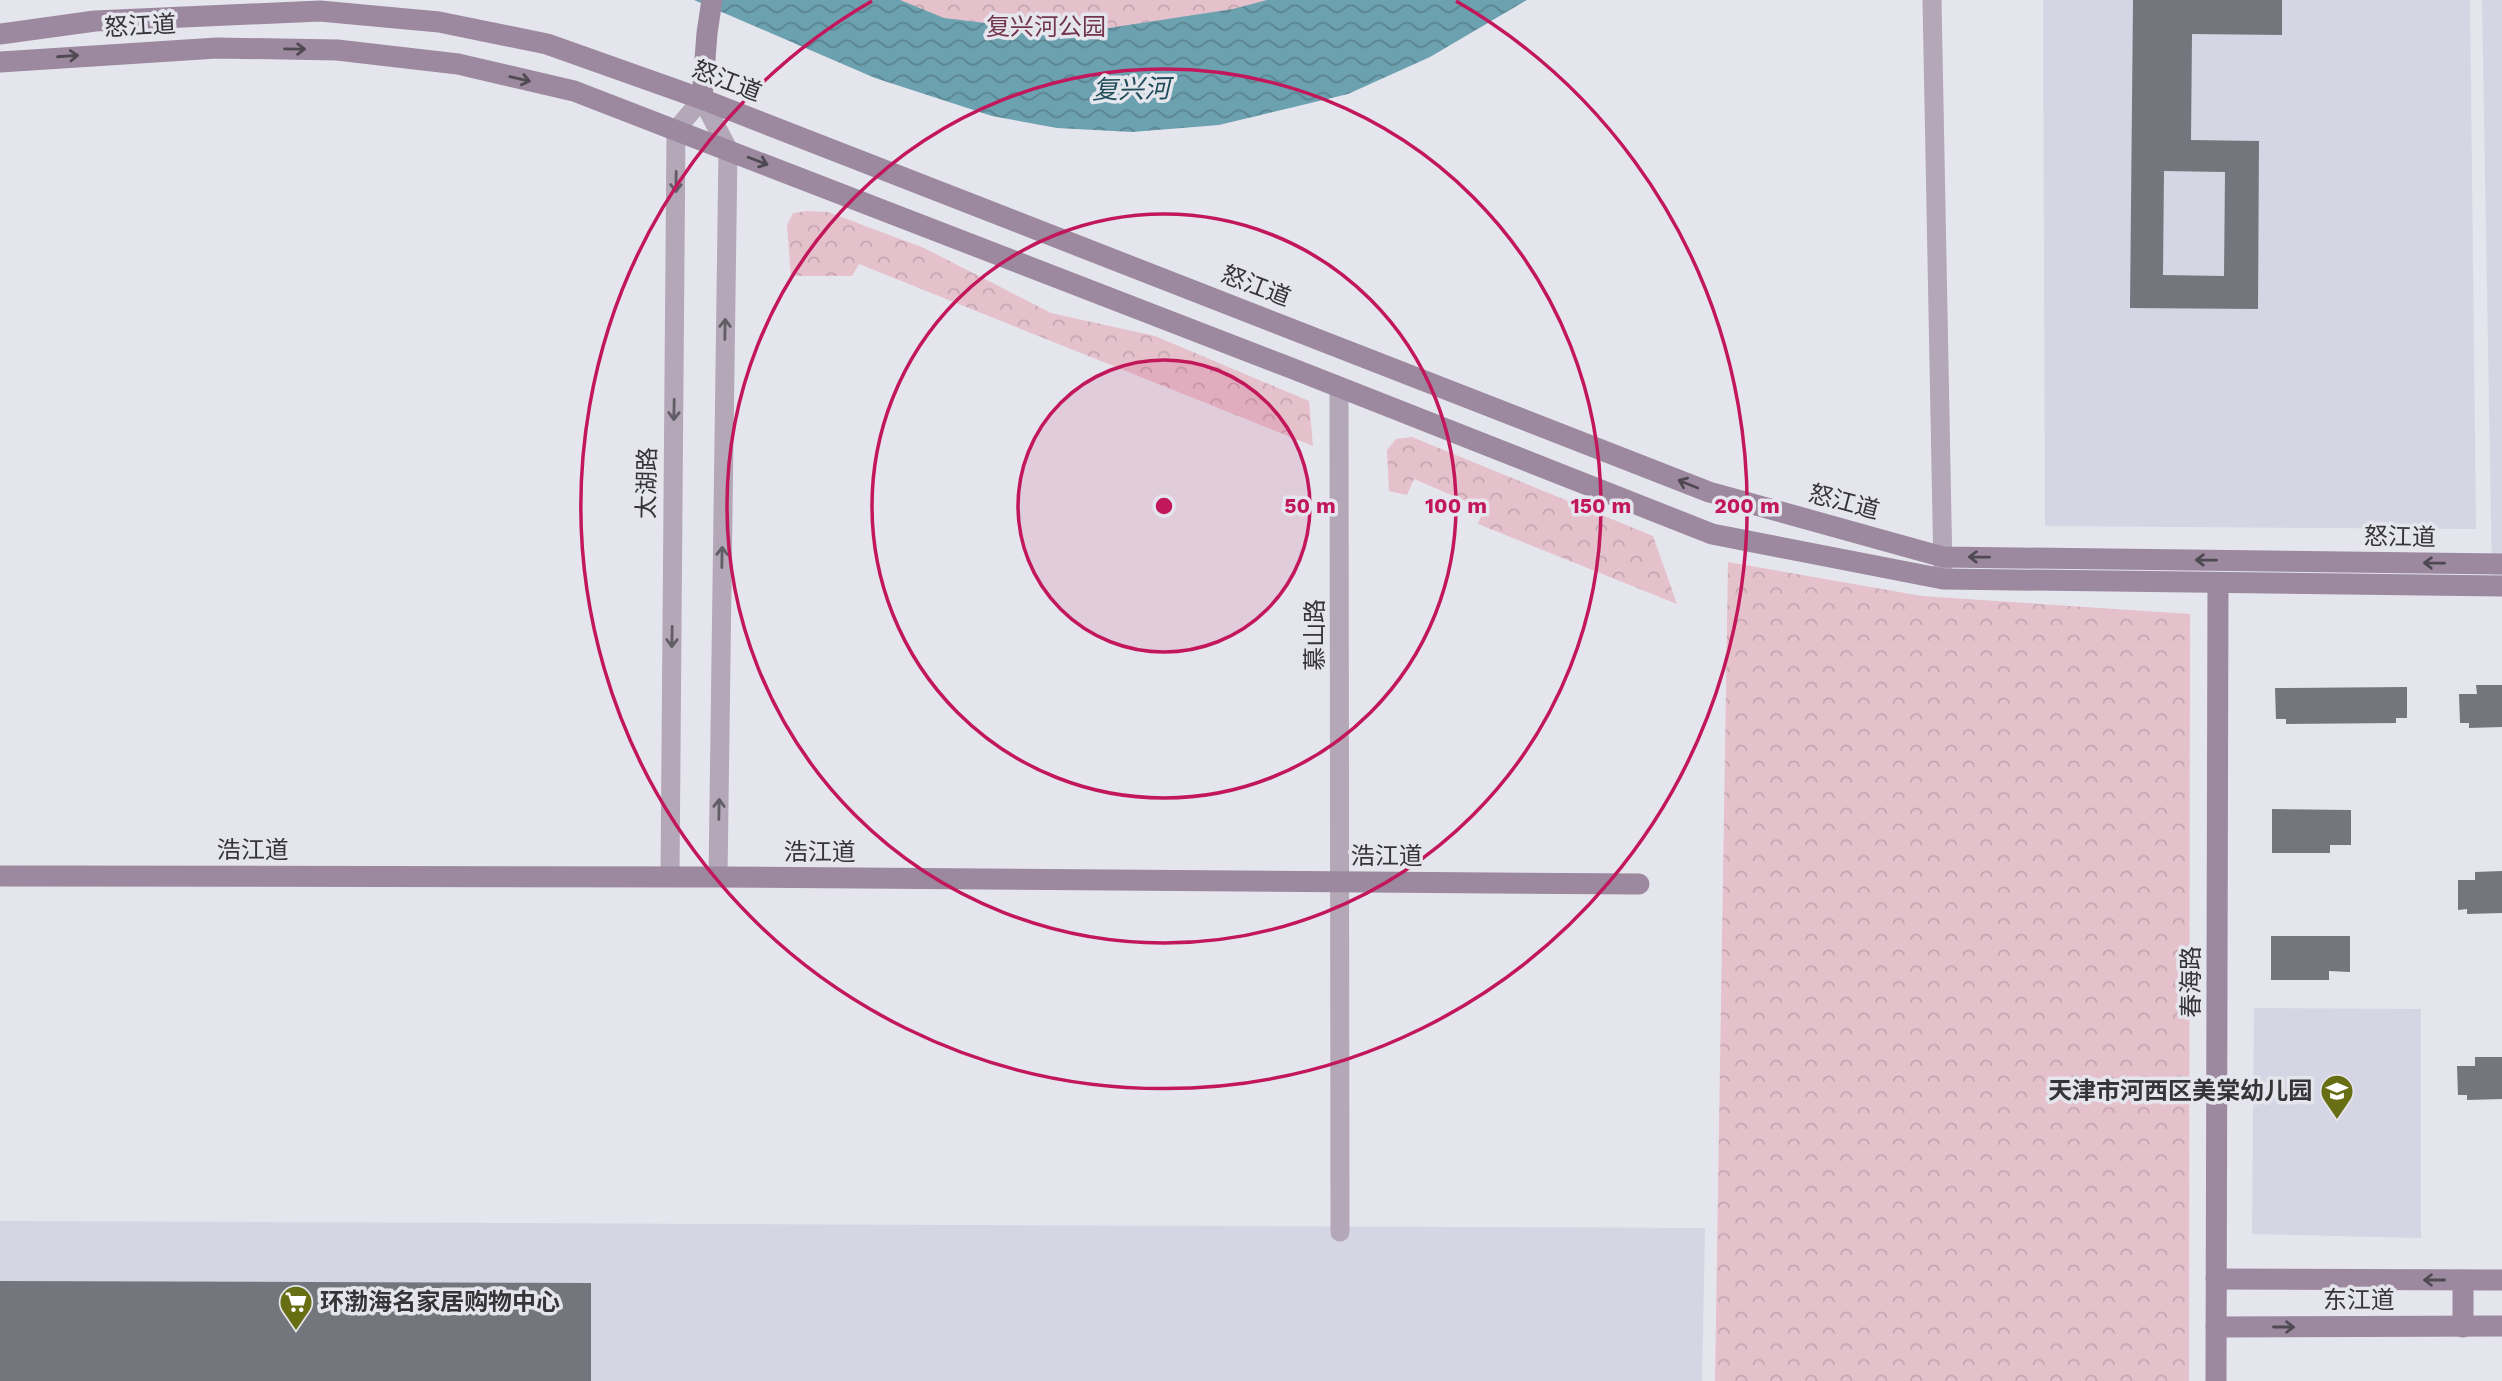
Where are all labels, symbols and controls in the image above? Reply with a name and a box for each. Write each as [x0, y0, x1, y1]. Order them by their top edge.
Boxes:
street label: 怒江道 [103, 10, 177, 42]
park label: 复兴河公园 [986, 13, 1106, 41]
one-way arrow [284, 43, 307, 56]
one-way arrow [56, 49, 79, 62]
street label: 怒江道 [688, 55, 766, 107]
one-way arrow [508, 72, 531, 86]
water label: 复兴河 [1092, 73, 1175, 105]
one-way arrow [747, 156, 768, 169]
one-way arrow [669, 170, 683, 193]
street label: 怒江道 [1217, 260, 1295, 312]
one-way arrow [719, 318, 732, 341]
one-way arrow [667, 398, 681, 421]
street label: 太湖路 [632, 447, 662, 519]
one-way arrow [1678, 476, 1700, 489]
street label: 怒江道 [1806, 479, 1882, 525]
text: 50 m [1284, 493, 1336, 518]
text: 100 m [1425, 493, 1487, 518]
text: 150 m [1571, 493, 1631, 518]
text: 200 m [1714, 493, 1780, 518]
centre of rings [1152, 494, 1176, 518]
street label: 怒江道 [2364, 522, 2436, 552]
one-way arrow [715, 546, 729, 569]
one-way arrow [1968, 551, 1991, 564]
one-way arrow [2195, 554, 2218, 567]
one-way arrow [2423, 557, 2446, 570]
street label: 慕山路 [1301, 599, 1329, 671]
one-way arrow [665, 625, 679, 648]
one-way arrow [712, 798, 725, 821]
street label: 浩江道 [217, 836, 289, 864]
street label: 浩江道 [784, 838, 856, 866]
street label: 浩江道 [1351, 842, 1423, 870]
street label: 春海路 [2177, 946, 2205, 1018]
school or university icon: 天津市河西区美棠幼儿园 [2318, 1072, 2356, 1121]
place label: 天津市河西区美棠幼儿园 [2048, 1077, 2312, 1105]
one-way arrow [2423, 1273, 2446, 1287]
supermarket icon: 环渤海名家居购物中心 [277, 1283, 315, 1332]
street label: 东江道 [2323, 1286, 2395, 1314]
place label: 环渤海名家居购物中心 [320, 1288, 560, 1316]
one-way arrow [2272, 1320, 2295, 1334]

